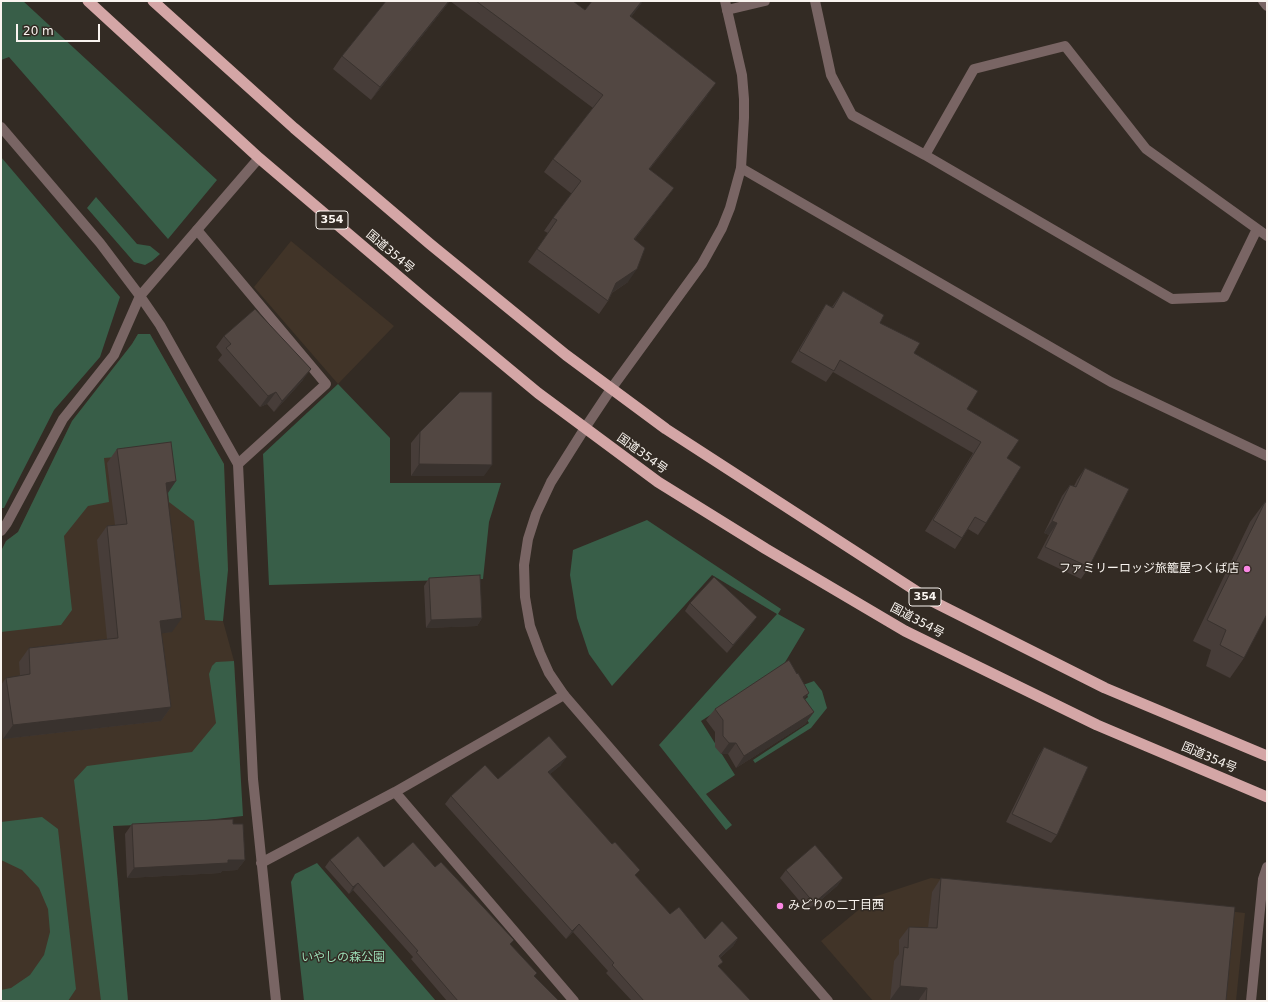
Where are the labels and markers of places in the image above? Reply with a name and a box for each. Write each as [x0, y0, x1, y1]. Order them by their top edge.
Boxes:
place label: ファミリーロッジ旅籠屋つくば店 [1059, 562, 1239, 576]
marker: ファミリーロッジ旅籠屋つくば店 [1242, 564, 1252, 574]
place label: みどりの二丁目西 [788, 899, 884, 913]
marker: みどりの二丁目西 [775, 901, 785, 911]

